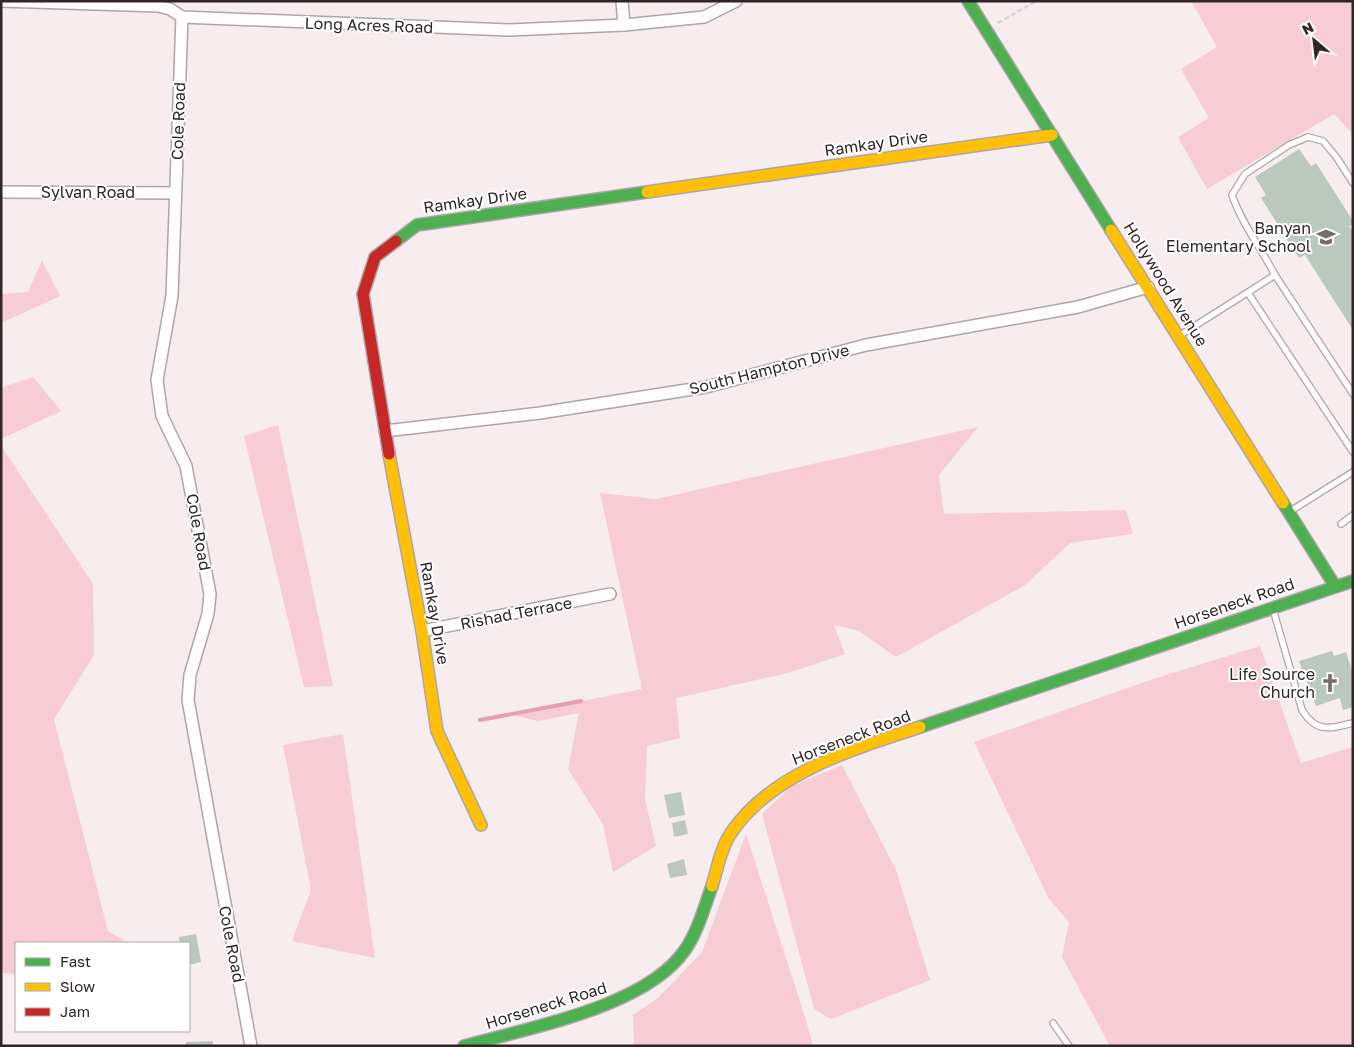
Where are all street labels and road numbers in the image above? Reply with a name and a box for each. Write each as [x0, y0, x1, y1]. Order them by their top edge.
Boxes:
street label: Long Acres Road [304, 13, 434, 37]
street label: Cole Road [167, 82, 189, 160]
street label: Ramkay Drive [823, 126, 929, 160]
street label: Sylvan Road [41, 182, 135, 202]
street label: Ramkay Drive [422, 183, 528, 217]
street label: Hollywood Avenue [1120, 218, 1212, 350]
street label: South Hampton Drive [687, 339, 851, 399]
street label: Cole Road [182, 492, 216, 572]
street label: Ramkay Drive [416, 560, 454, 666]
street label: Horseneck Road [1171, 573, 1297, 633]
street label: Rishad Terrace [458, 592, 574, 634]
street label: Horseneck Road [789, 705, 913, 769]
street label: Cole Road [215, 904, 249, 984]
street label: Horseneck Road [483, 977, 609, 1033]

